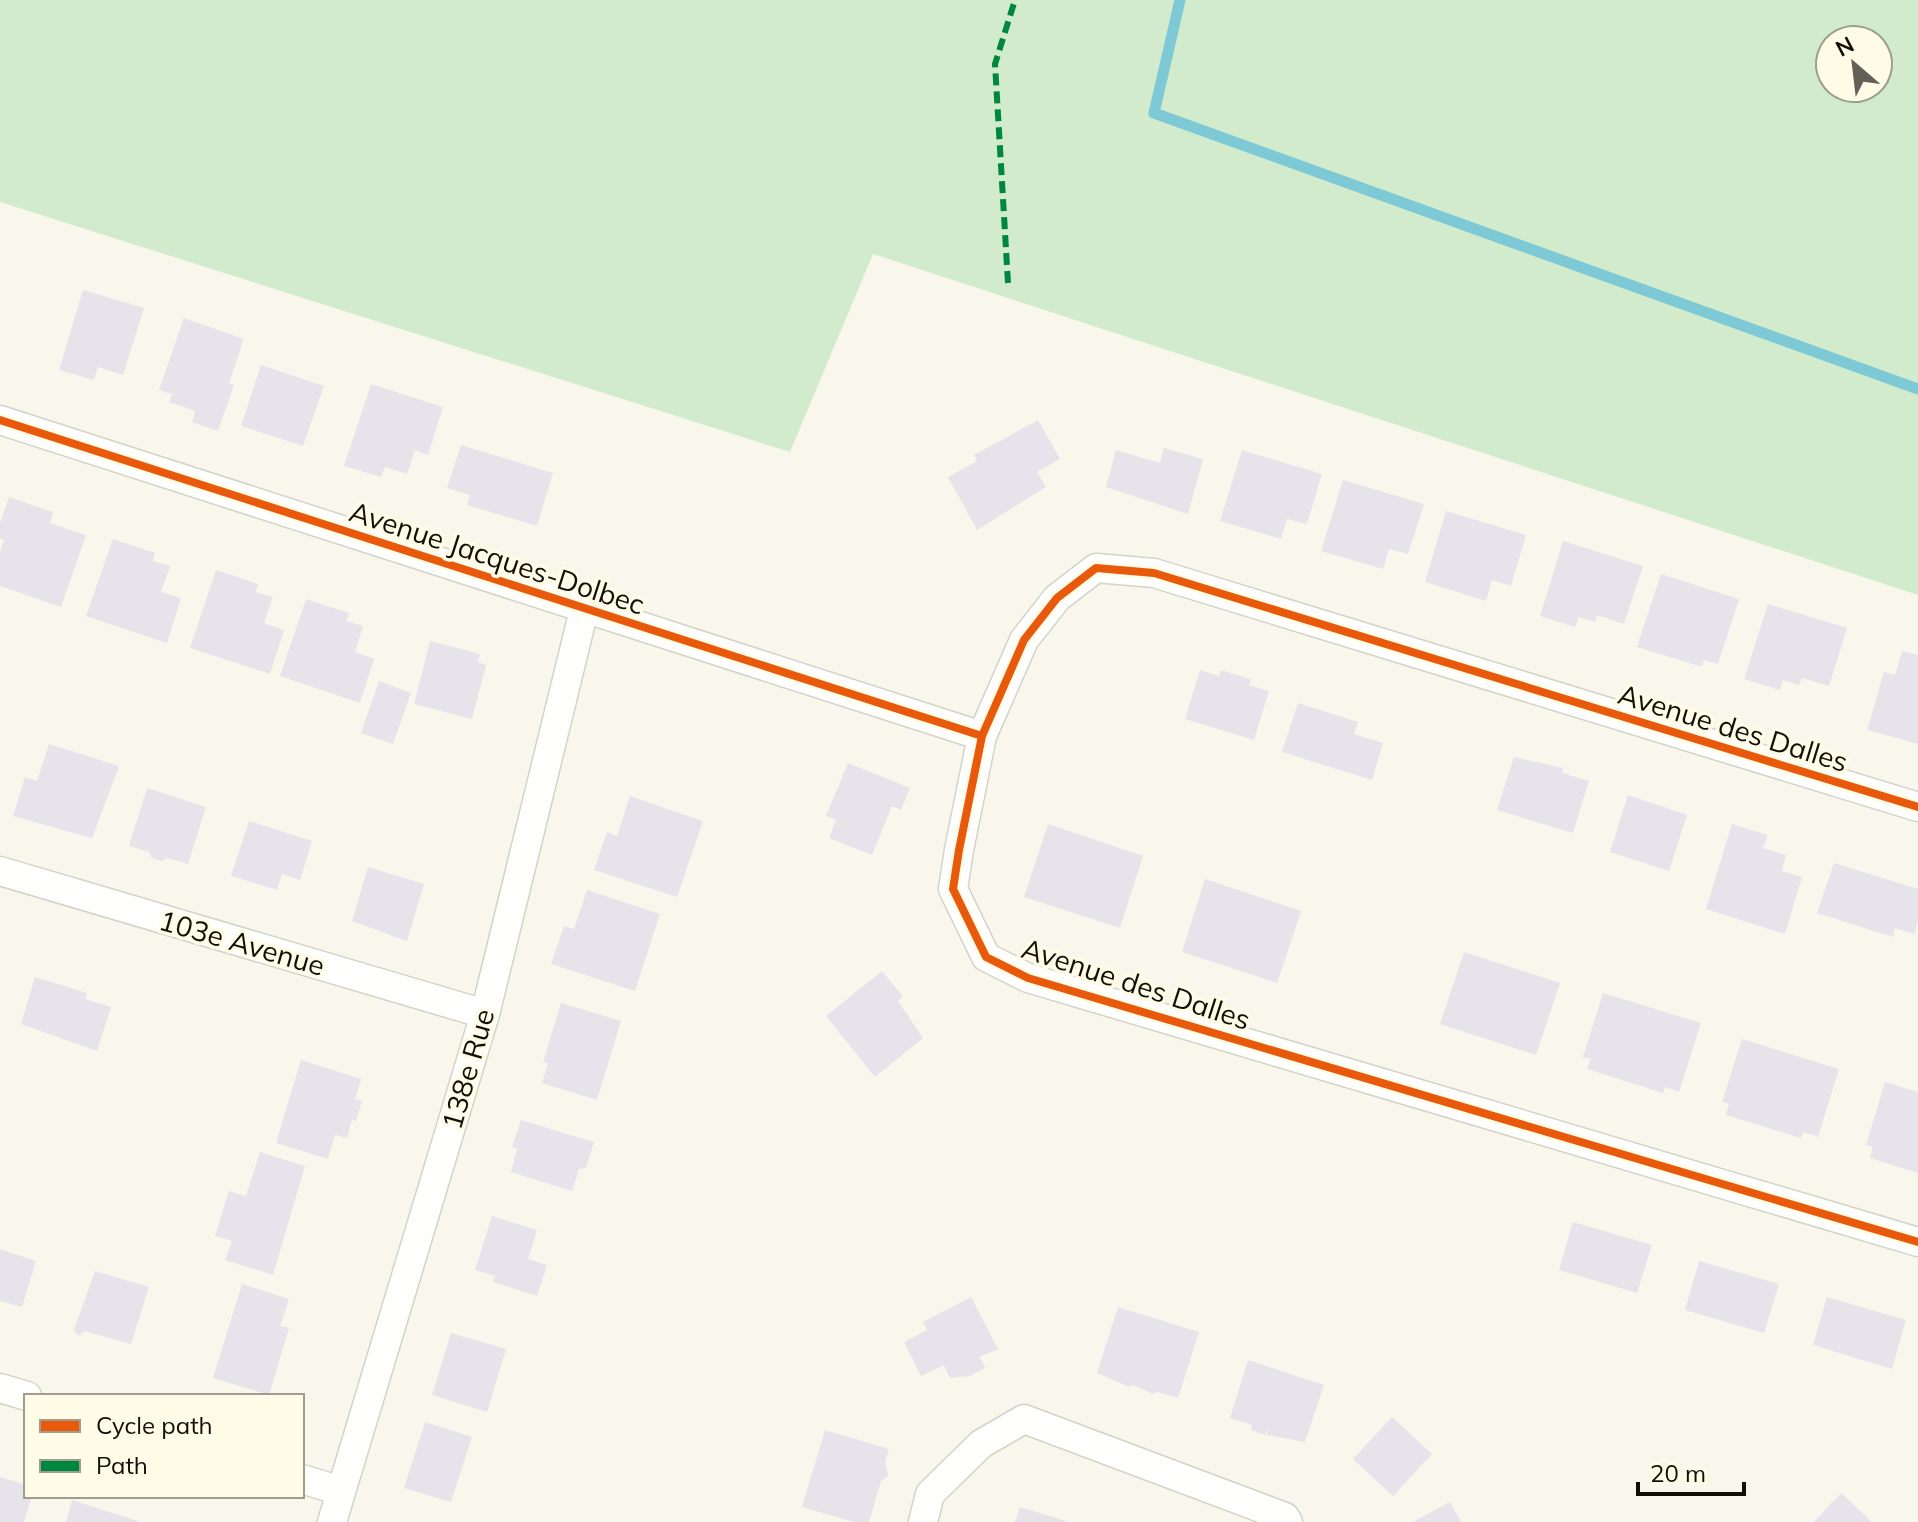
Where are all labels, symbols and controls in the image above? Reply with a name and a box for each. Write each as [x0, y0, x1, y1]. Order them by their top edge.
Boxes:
north arrow [1814, 24, 1894, 104]
text: N [1831, 30, 1859, 63]
street label: Avenue Jacques-Dolbec [345, 493, 649, 622]
street label: Avenue des Dalles [1614, 676, 1852, 779]
street label: 103e Avenue [155, 902, 329, 983]
street label: Avenue des Dalles [1017, 930, 1255, 1037]
street label: 138e Rue [434, 1005, 501, 1133]
legend [24, 1394, 304, 1498]
text: Cycle path [96, 1410, 213, 1440]
scale bar [1638, 1446, 1744, 1496]
text: Path [96, 1450, 148, 1480]
text: 20 m [1650, 1458, 1706, 1488]

